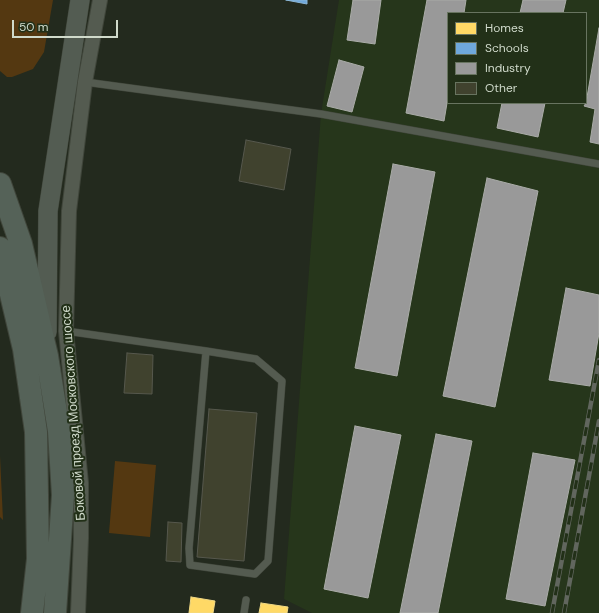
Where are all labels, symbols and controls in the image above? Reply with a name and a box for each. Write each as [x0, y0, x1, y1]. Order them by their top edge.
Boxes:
scale bar [14, 12, 120, 38]
legend [447, 12, 587, 104]
text: 50 m [19, 19, 48, 35]
text: Homes [485, 20, 524, 36]
text: Schools [485, 40, 529, 56]
text: Industry [485, 60, 531, 76]
text: Other [485, 80, 517, 96]
street label: Боковой проезд Московского шоссе [59, 305, 89, 521]

